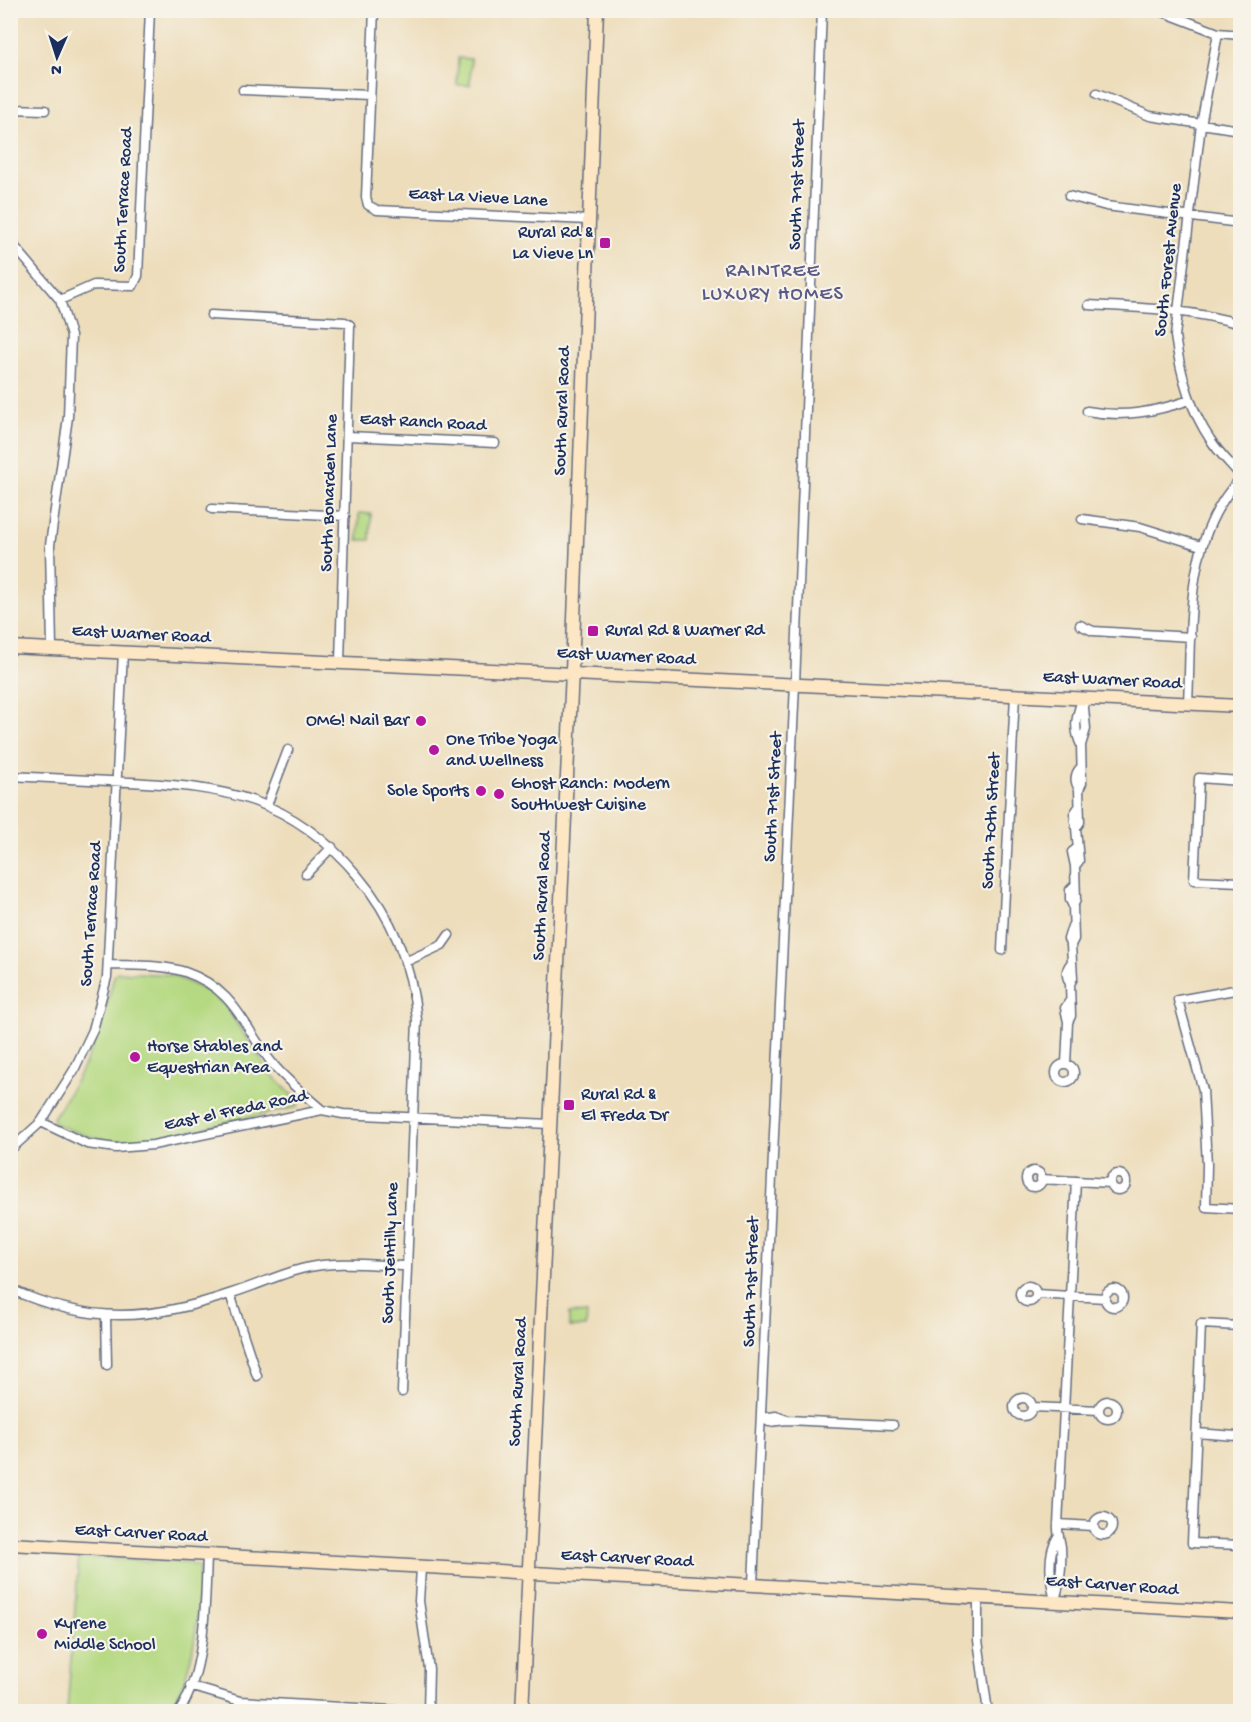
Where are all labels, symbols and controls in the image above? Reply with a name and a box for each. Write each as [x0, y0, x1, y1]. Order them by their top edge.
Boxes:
north arrow [27, 27, 87, 87]
text: N [50, 59, 62, 78]
street label: South 71st Street [785, 118, 811, 250]
street label: South Terrace Road [110, 125, 138, 273]
street label: South Forest Avenue [1151, 182, 1188, 338]
street label: East La Vieve Lane [408, 184, 549, 212]
place label: Rural Rd & La Vieve Ln [512, 223, 594, 265]
marker: Rural Rd & La Vieve Ln [598, 236, 612, 250]
district label: RAINTREE LUXURY HOMES [702, 261, 844, 307]
street label: South Rural Road [550, 345, 576, 476]
street label: East Ranch Road [359, 409, 488, 437]
street label: South Bonarden Lane [317, 413, 343, 572]
street label: East Warner Road [71, 621, 212, 649]
place label: Rural Rd & Warner Rd [605, 621, 766, 642]
marker: Rural Rd & Warner Rd [586, 624, 600, 638]
street label: East Warner Road [556, 643, 697, 671]
street label: East Warner Road [1042, 667, 1183, 695]
place label: OMG! Nail Bar [306, 711, 411, 732]
marker: OMG! Nail Bar [414, 714, 428, 728]
place label: One Tribe Yoga and Wellness [446, 730, 558, 772]
street label: South 71st Street [760, 730, 788, 863]
marker: One Tribe Yoga and Wellness [427, 743, 441, 757]
street label: South 70th Street [978, 751, 1006, 890]
place label: Ghost Ranch: Modern Southwest Cuisine [511, 774, 670, 816]
place label: Sole Sports [387, 781, 470, 802]
marker: Sole Sports [474, 784, 488, 798]
marker: Ghost Ranch: Modern Southwest Cuisine [492, 787, 506, 801]
street label: South Rural Road [529, 829, 557, 961]
street label: South Terrace Road [76, 839, 108, 987]
place label: Horse Stables and Equestrian Area [147, 1037, 283, 1079]
marker: Horse Stables and Equestrian Area [128, 1050, 142, 1064]
street label: East el Freda Road [162, 1085, 311, 1136]
place label: Rural Rd & El Freda Dr [581, 1085, 670, 1127]
marker: Rural Rd & El Freda Dr [562, 1098, 576, 1112]
street label: South Jentilly Lane [378, 1181, 404, 1324]
street label: South 71st Street [739, 1215, 765, 1347]
street label: South Rural Road [505, 1315, 533, 1447]
street label: East Carver Road [74, 1520, 209, 1548]
street label: East Carver Road [560, 1545, 695, 1573]
street label: East Carver Road [1045, 1571, 1180, 1601]
place label: Kyrene Middle School [54, 1614, 156, 1656]
marker: Kyrene Middle School [35, 1627, 49, 1641]

